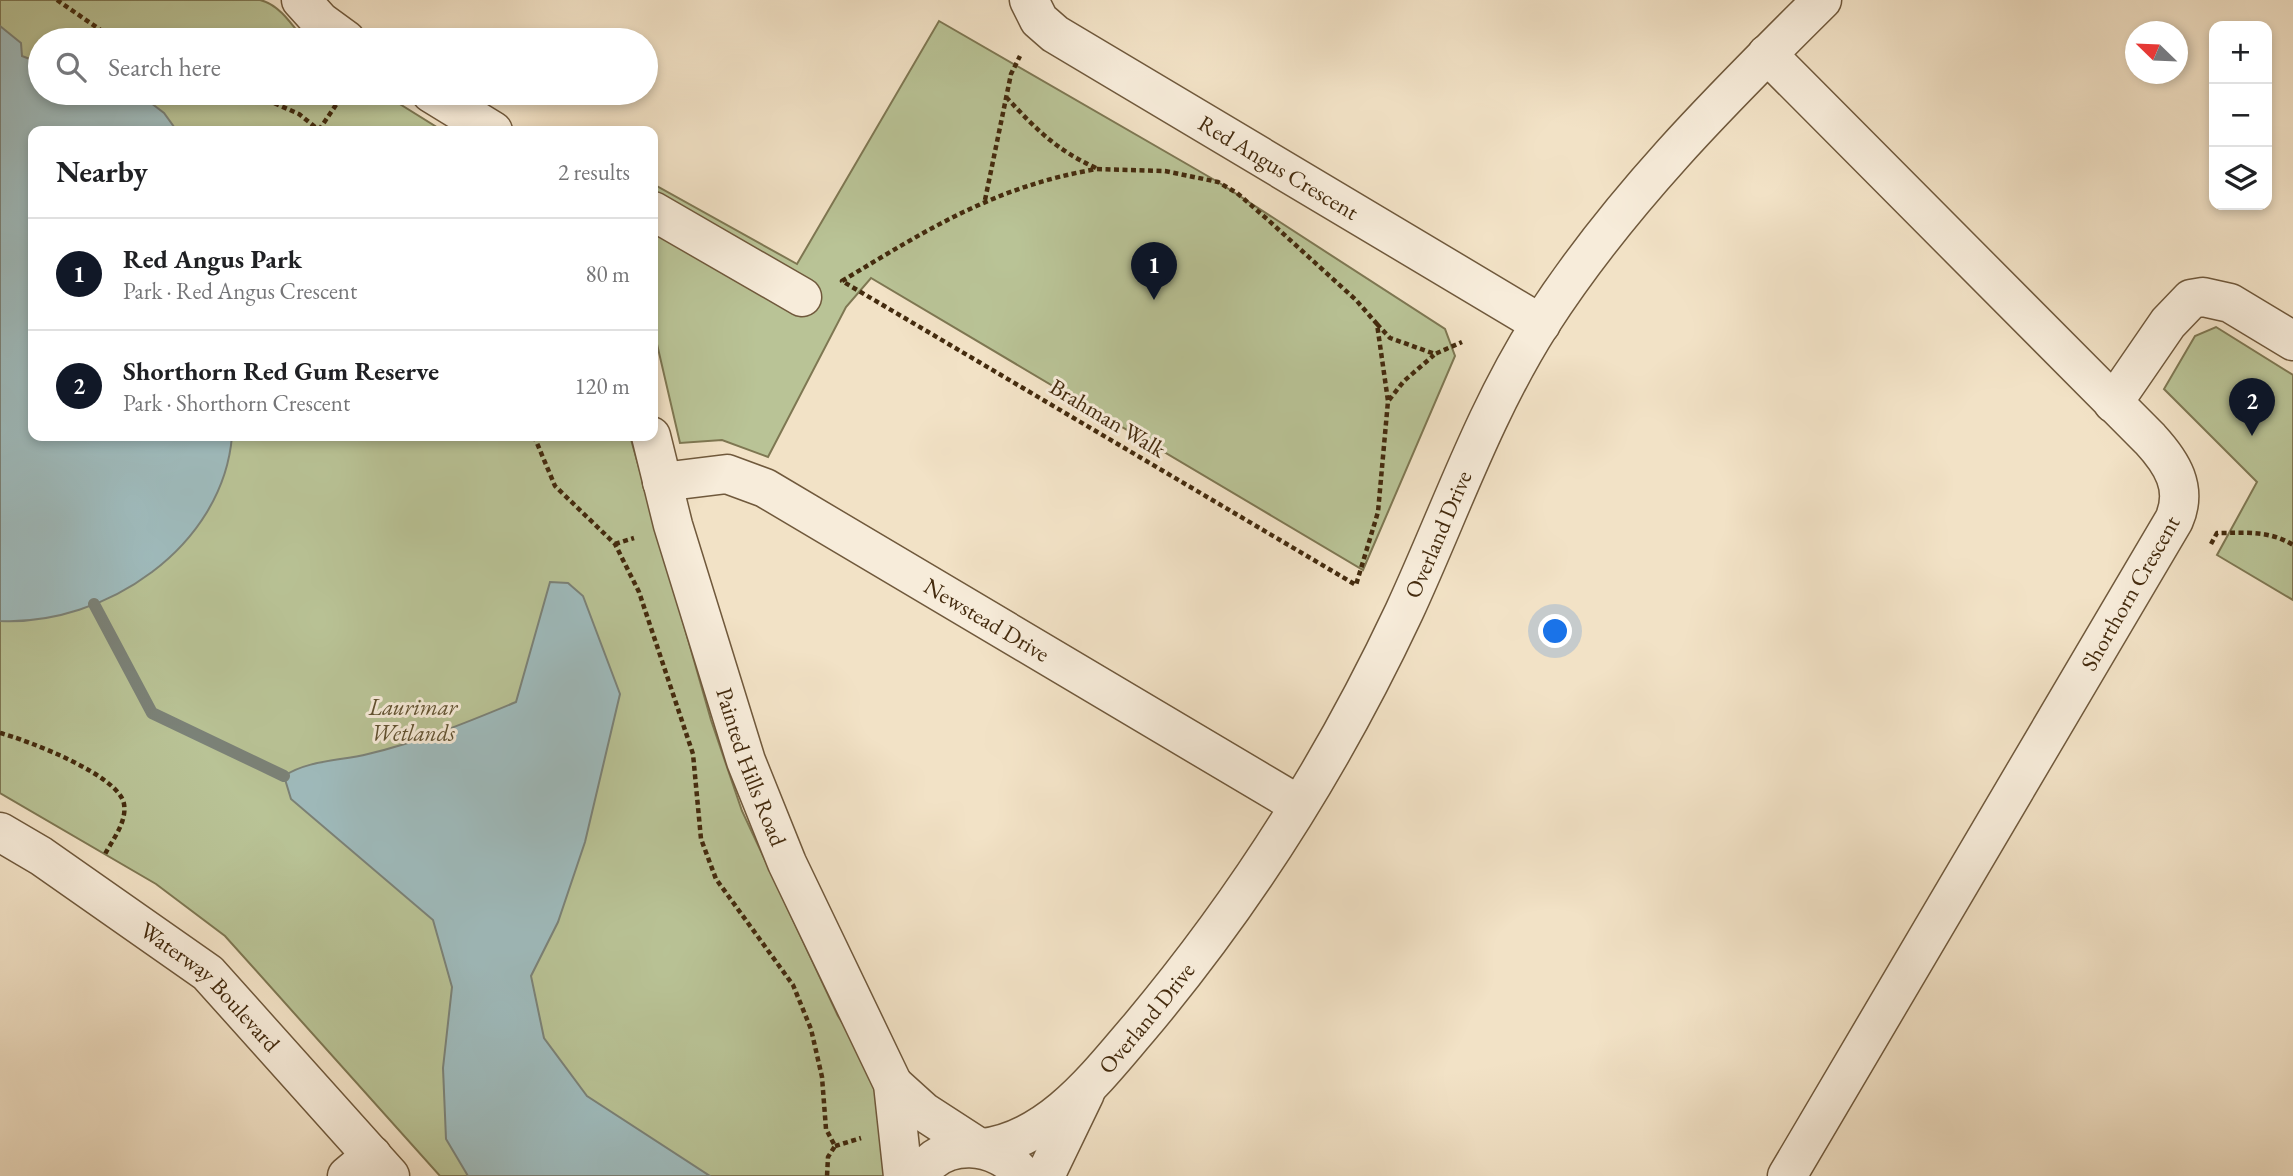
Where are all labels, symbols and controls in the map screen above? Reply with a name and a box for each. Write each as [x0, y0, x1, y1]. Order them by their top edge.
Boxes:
north arrow [2125, 21, 2188, 84]
map controls [2209, 21, 2272, 210]
button: + [2209, 21, 2272, 84]
search box [28, 28, 658, 105]
icon: search [52, 48, 90, 86]
text: Search here [108, 50, 221, 84]
button: − [2209, 84, 2272, 147]
street label: Red Angus Crescent [1193, 108, 1365, 227]
button: layers [2209, 147, 2272, 210]
text: Nearby [56, 152, 148, 191]
text: 2 results [558, 157, 630, 187]
text: Red Angus Park [123, 242, 302, 276]
pin: 1 [1131, 242, 1177, 300]
text: 1 [73, 259, 85, 289]
text: 80 m [585, 259, 630, 289]
text: Park · Red Angus Crescent [123, 276, 357, 306]
text: Shorthorn Red Gum Reserve [123, 354, 439, 388]
text: 2 [73, 371, 85, 401]
text: 120 m [574, 371, 630, 401]
street label: Brahman Walk [1044, 372, 1173, 465]
pin: 2 [2229, 378, 2275, 436]
text: Park · Shorthorn Crescent [123, 388, 350, 418]
street label: Overland Drive [1397, 466, 1479, 603]
street label: Shorthorn Crescent [2073, 509, 2187, 676]
street label: Newstead Drive [918, 571, 1055, 669]
your location [1538, 614, 1572, 648]
street label: Painted Hills Road [709, 684, 794, 851]
park label: Laurimar Wetlands [368, 692, 459, 748]
street label: Waterway Boulevard [134, 915, 287, 1058]
street label: Overland Drive [1092, 956, 1201, 1080]

